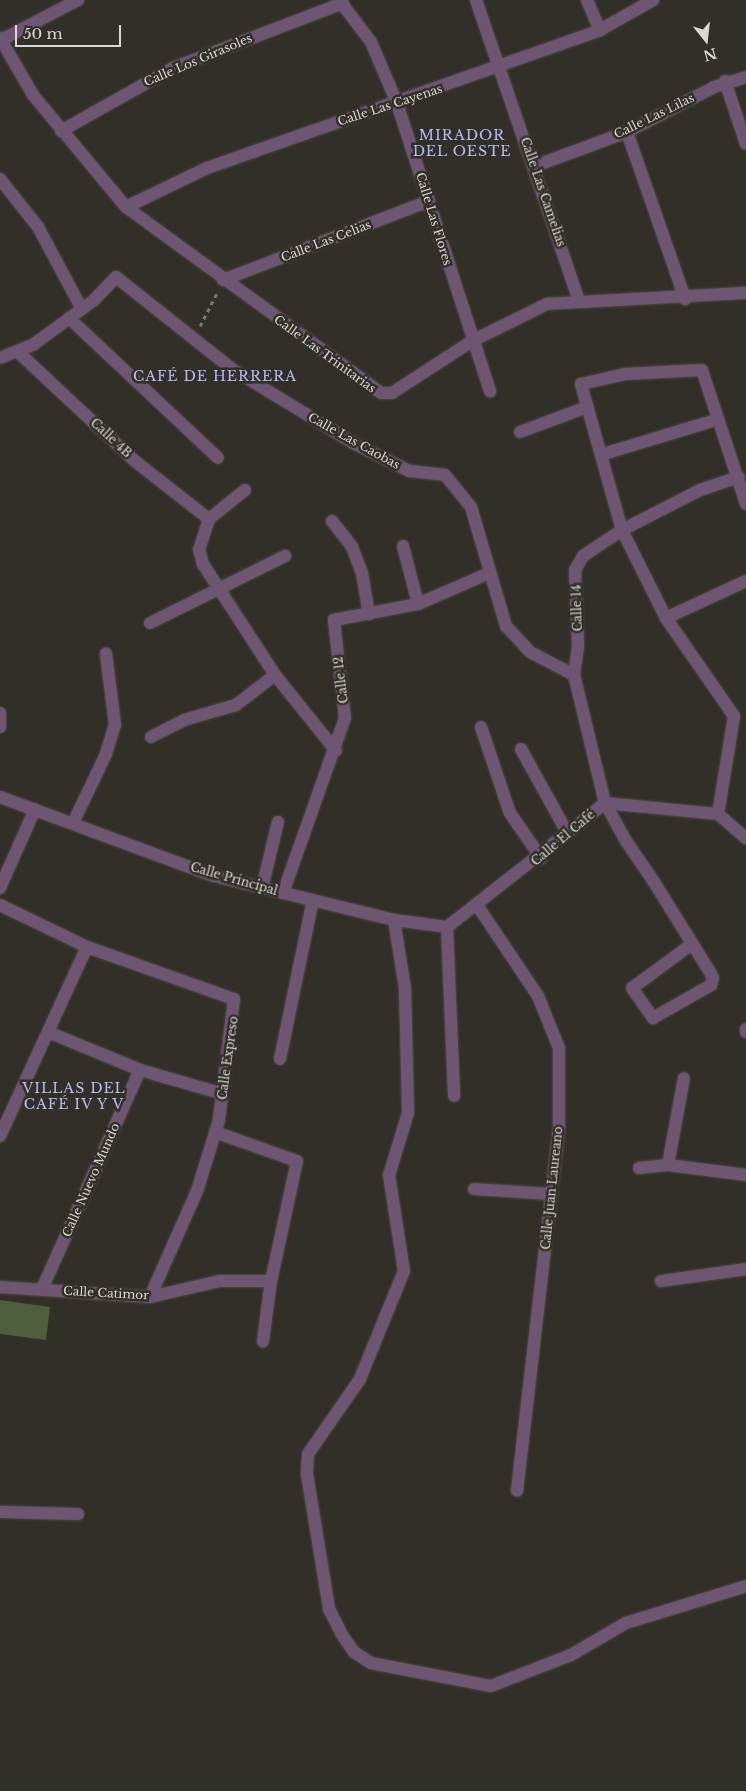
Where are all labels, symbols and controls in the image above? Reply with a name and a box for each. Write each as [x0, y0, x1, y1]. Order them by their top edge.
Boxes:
scale bar [18, 15, 124, 47]
north arrow [681, 15, 731, 65]
text: 50 m [23, 24, 63, 43]
street label: Calle Los Girasoles [142, 31, 254, 89]
text: N [701, 44, 719, 65]
street label: Calle Las Cayenas [336, 81, 444, 129]
street label: Calle Las Lilas [612, 90, 696, 142]
district label: MIRADOR DEL OESTE [411, 127, 513, 160]
street label: Calle Las Camelias [518, 135, 568, 249]
street label: Calle Las Flores [413, 171, 455, 267]
street label: Calle Las Celias [279, 217, 373, 265]
street label: Calle Las Trinitarias [271, 312, 379, 396]
district label: CAFÉ DE HERRERA [131, 368, 299, 384]
street label: Calle Las Caobas [306, 410, 402, 472]
street label: Calle 4B [88, 415, 134, 461]
street label: Calle 14 [569, 584, 585, 632]
street label: Calle 12 [331, 656, 351, 704]
street label: Calle El Café [528, 807, 598, 869]
street label: Calle Principal [189, 860, 279, 898]
street label: Calle Expreso [215, 1015, 241, 1101]
district label: VILLAS DEL CAFÉ IV Y V [21, 1080, 127, 1112]
street label: Calle Nuevo Mundo [59, 1121, 123, 1239]
street label: Calle Juan Laureano [538, 1126, 566, 1250]
street label: Calle Catimor [63, 1284, 149, 1302]

